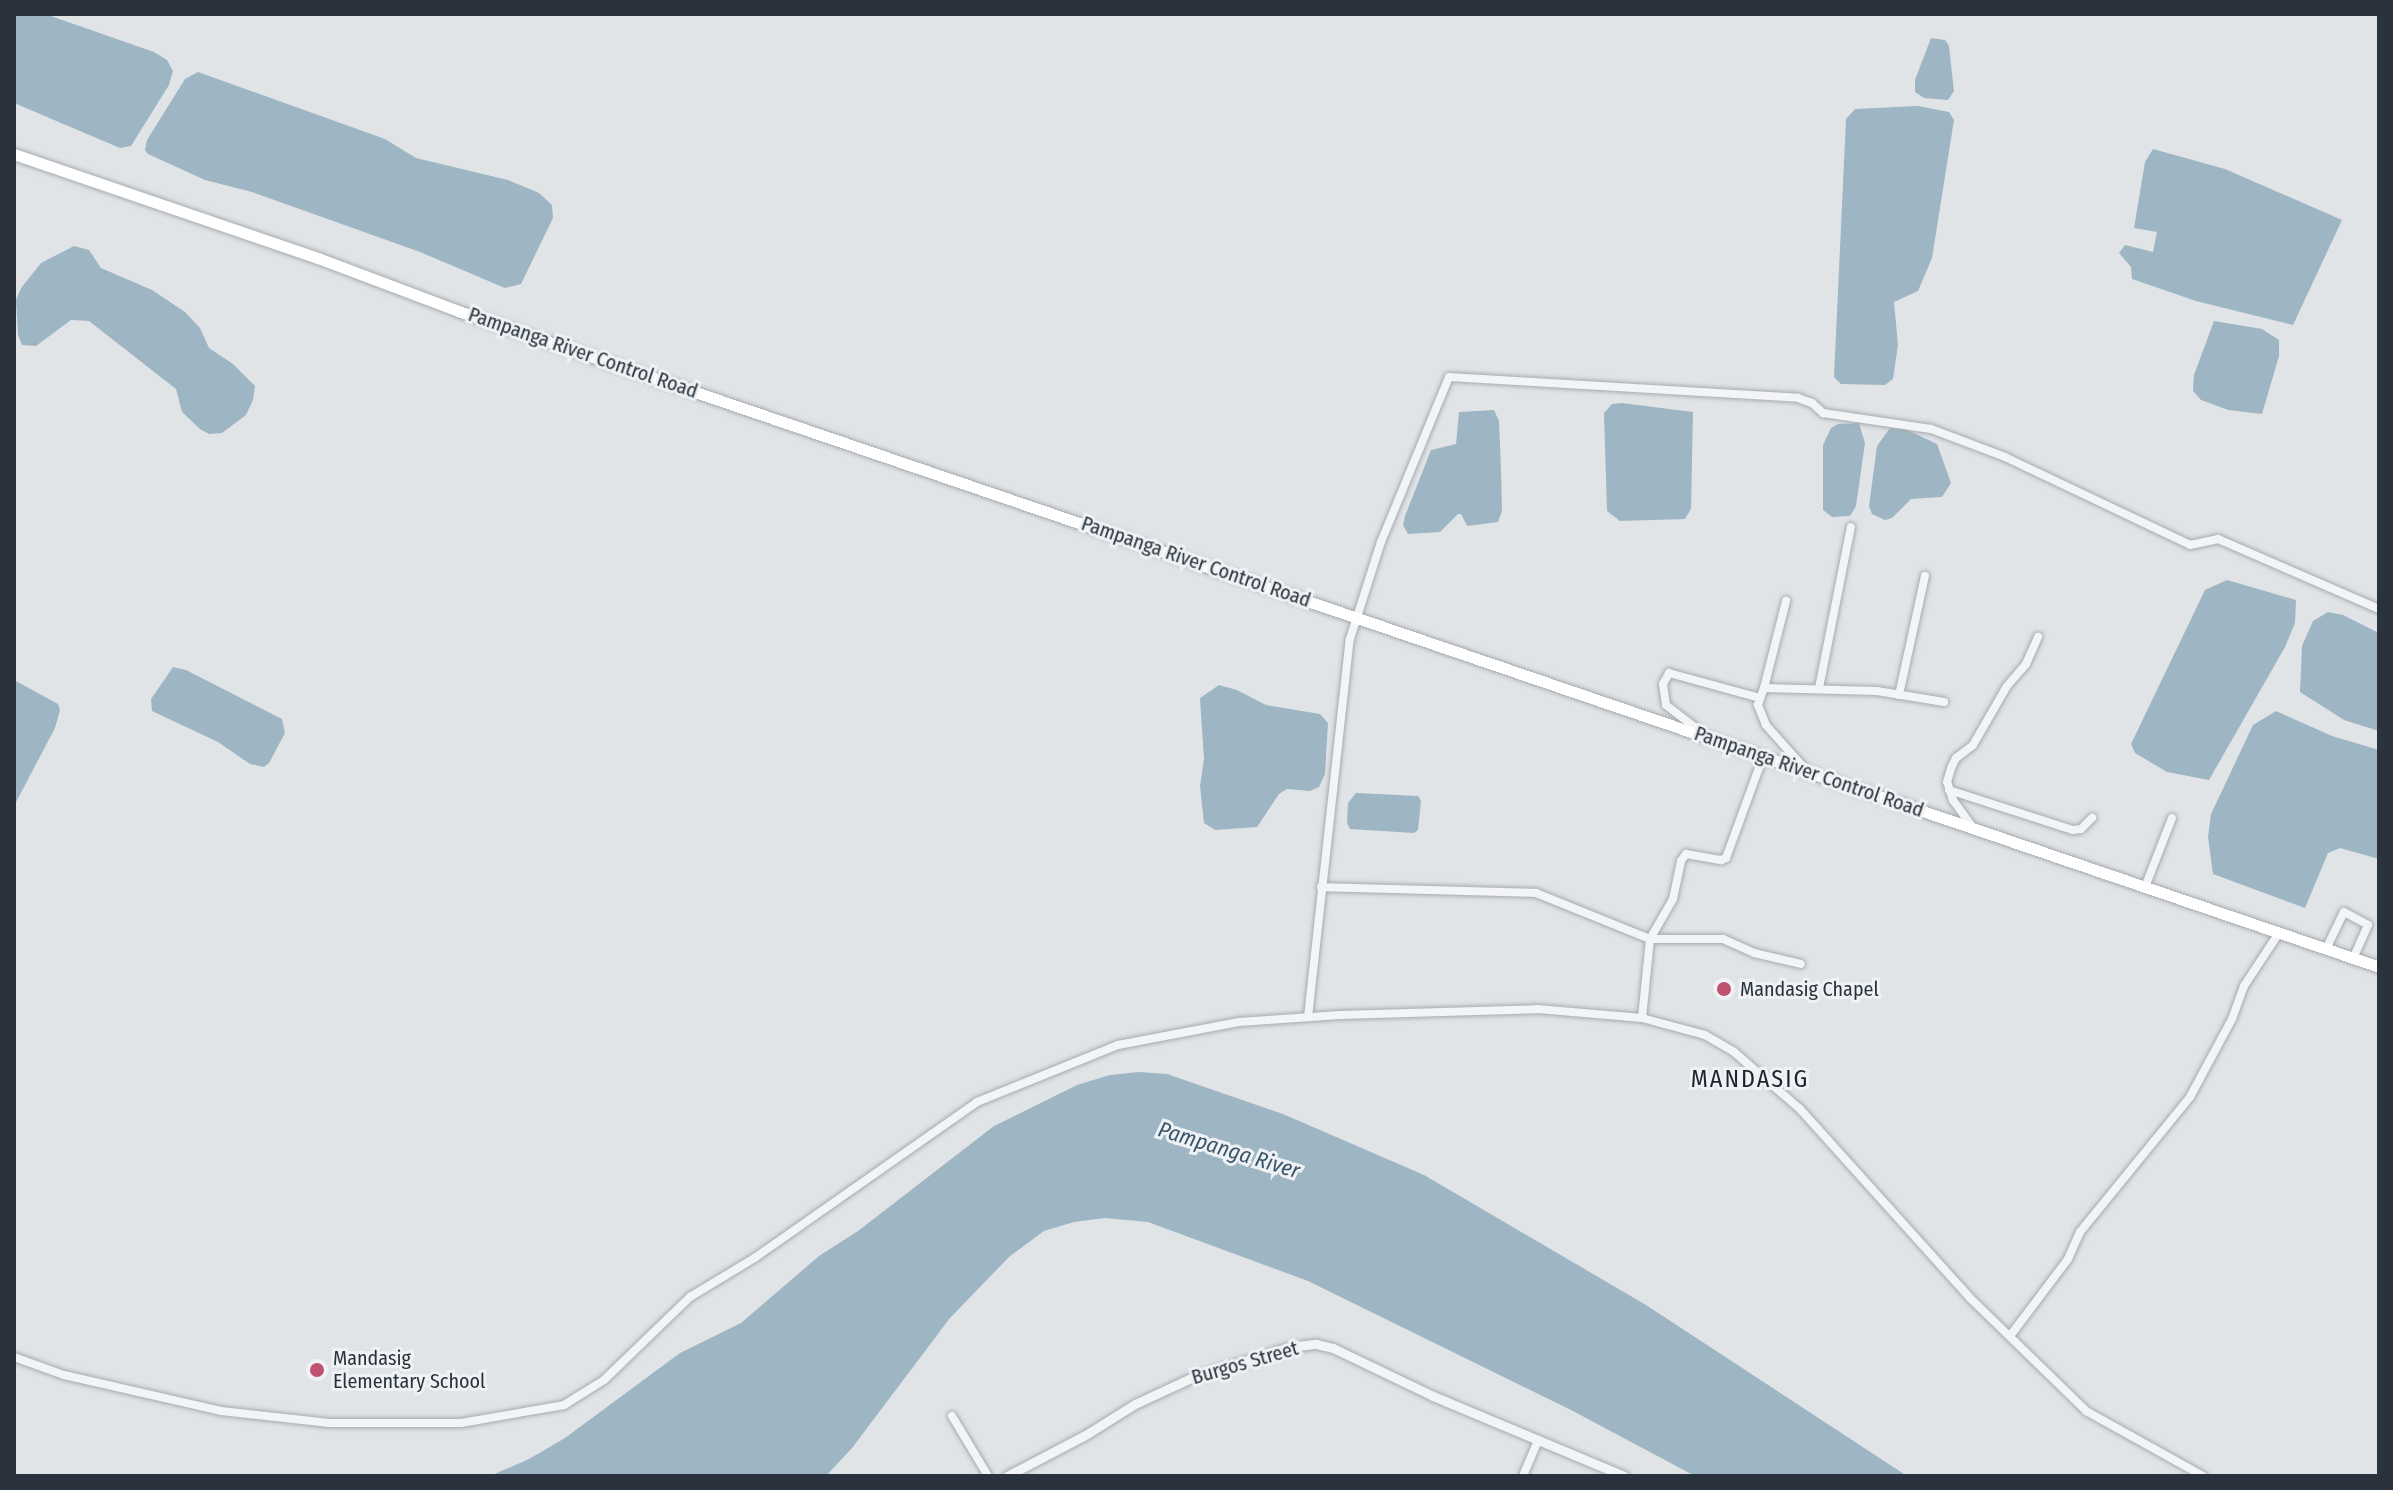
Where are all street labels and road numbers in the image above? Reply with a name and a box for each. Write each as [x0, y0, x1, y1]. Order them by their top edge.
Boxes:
street label: Pampanga River Control Road [465, 302, 701, 404]
street label: Pampanga River Control Road [1078, 511, 1314, 613]
street label: Pampanga River Control Road [1691, 721, 1927, 823]
street label: Burgos Street [1189, 1336, 1301, 1390]

